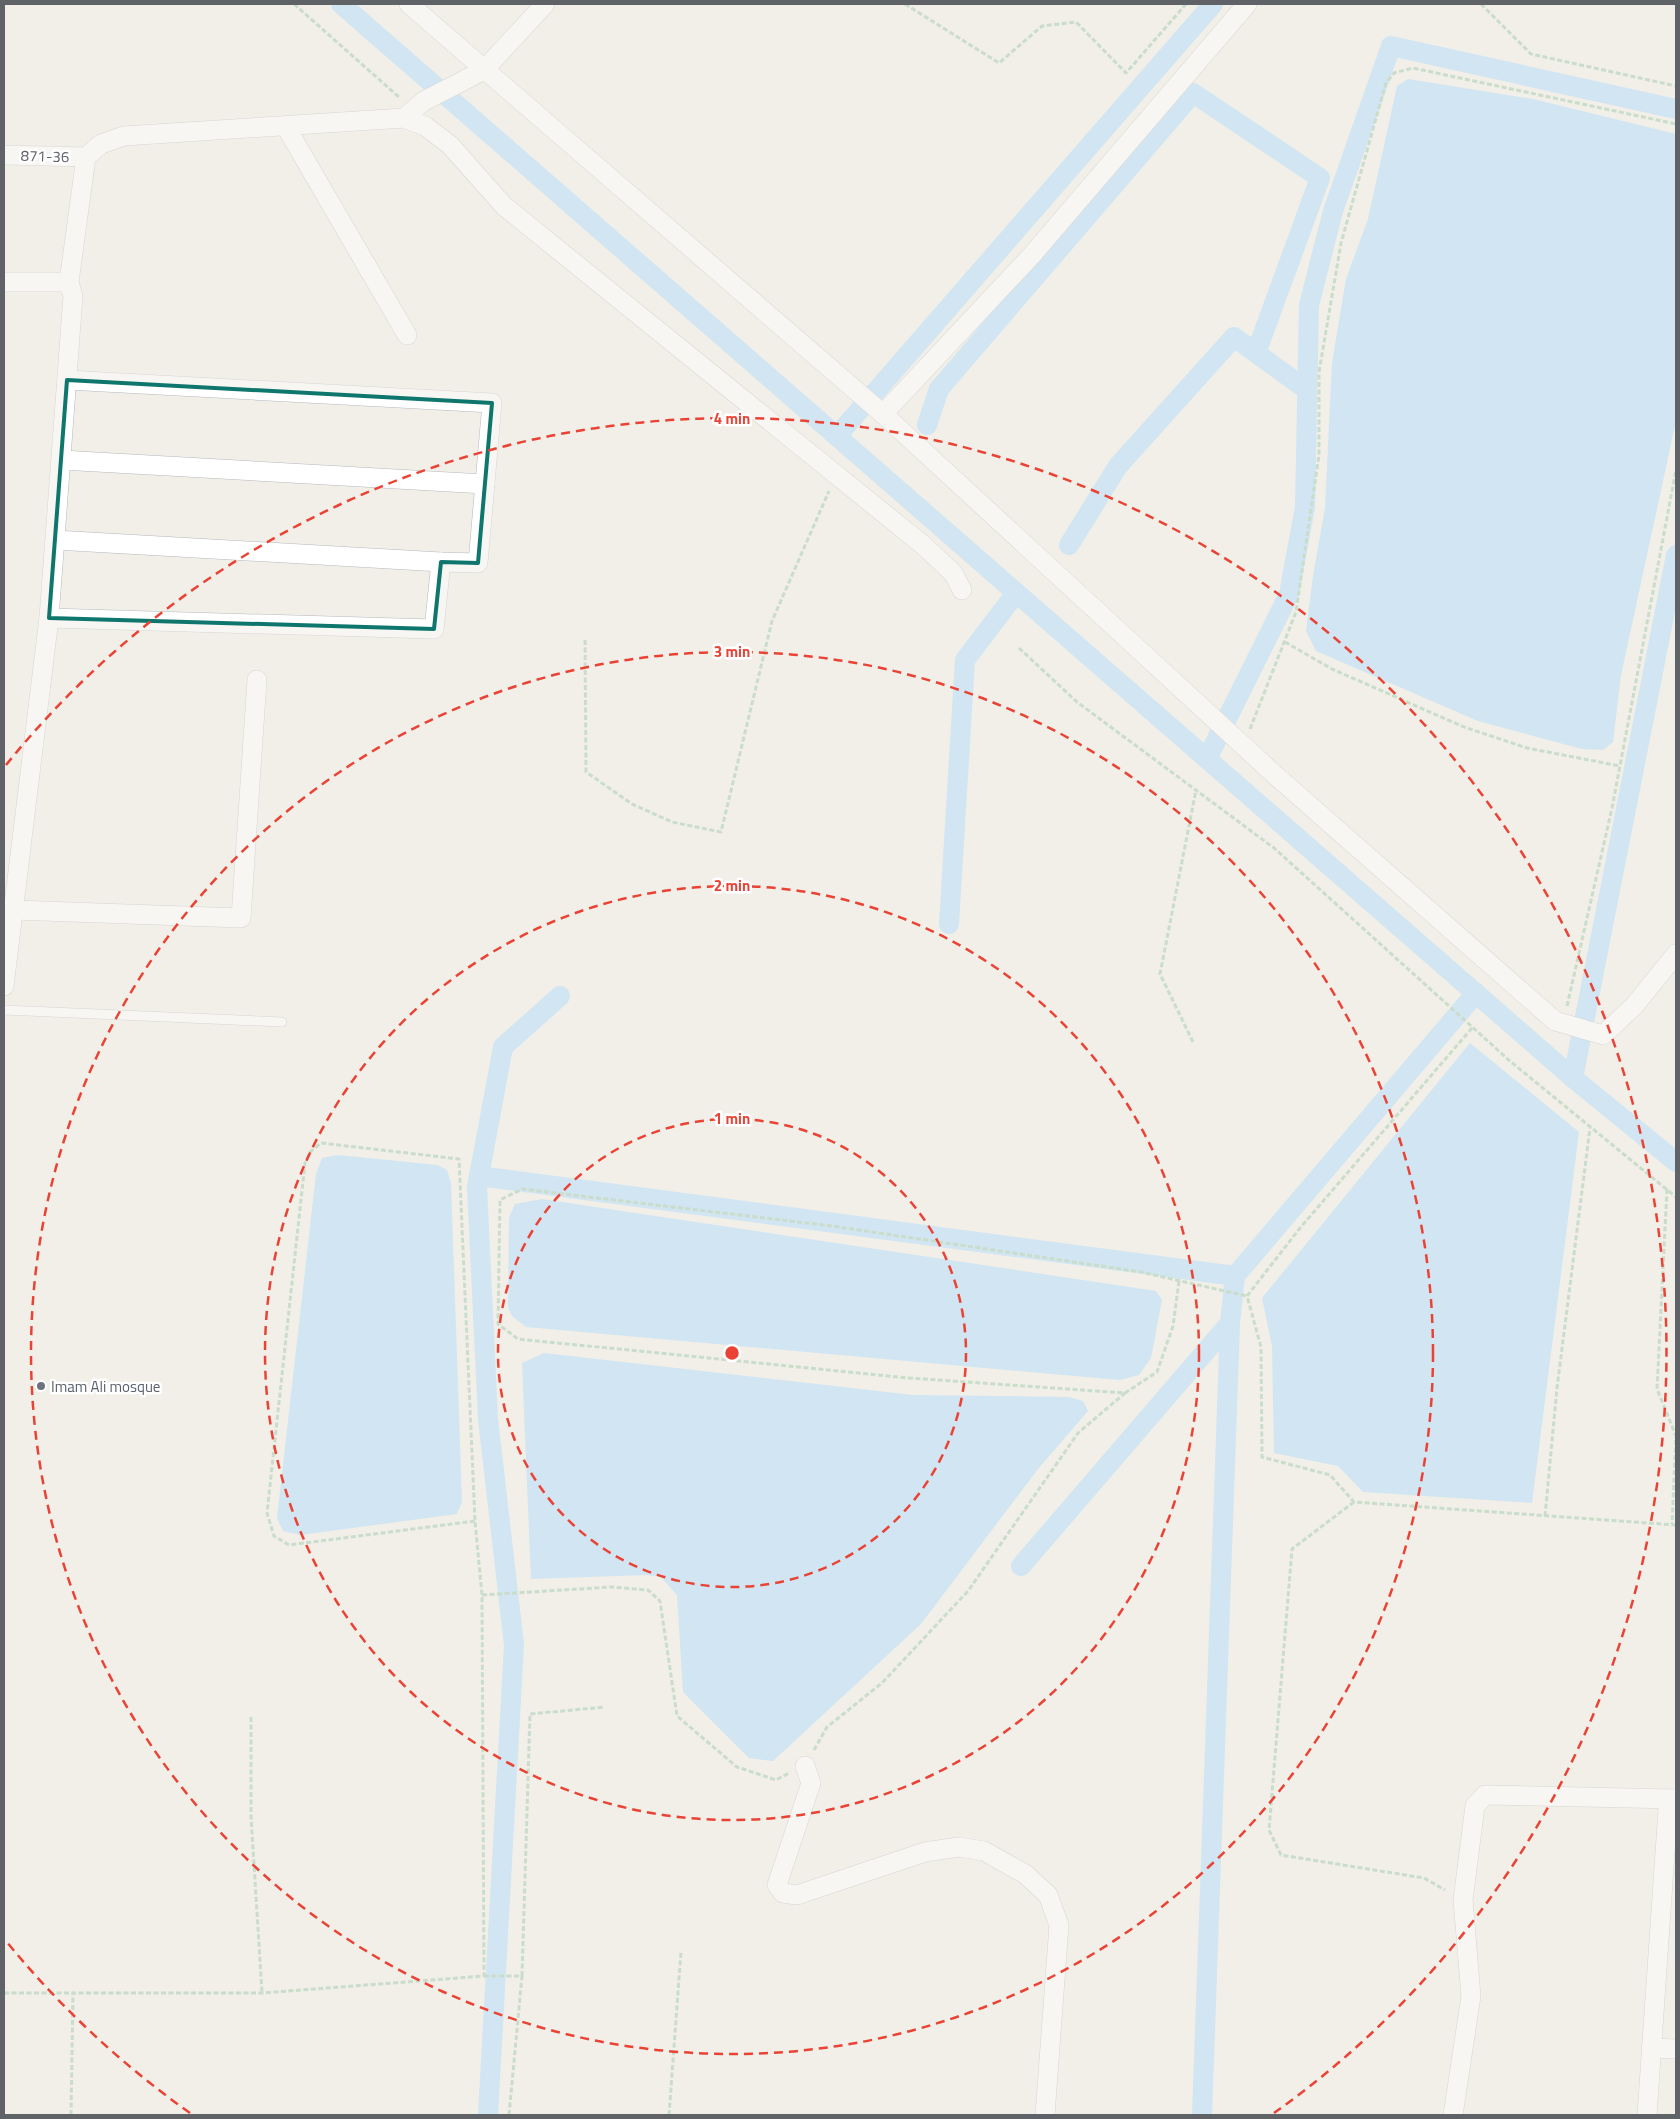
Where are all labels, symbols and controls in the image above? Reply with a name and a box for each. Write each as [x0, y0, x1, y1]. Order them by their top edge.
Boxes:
street label: 871-36 [20, 144, 70, 168]
text: 4 min [714, 407, 750, 430]
text: 3 min [714, 640, 750, 663]
text: 2 min [714, 874, 750, 897]
text: 1 min [714, 1107, 750, 1130]
centre of rings [723, 1344, 741, 1362]
place label: Imam Ali mosque [51, 1375, 160, 1398]
marker: Imam Ali mosque [35, 1380, 47, 1392]

